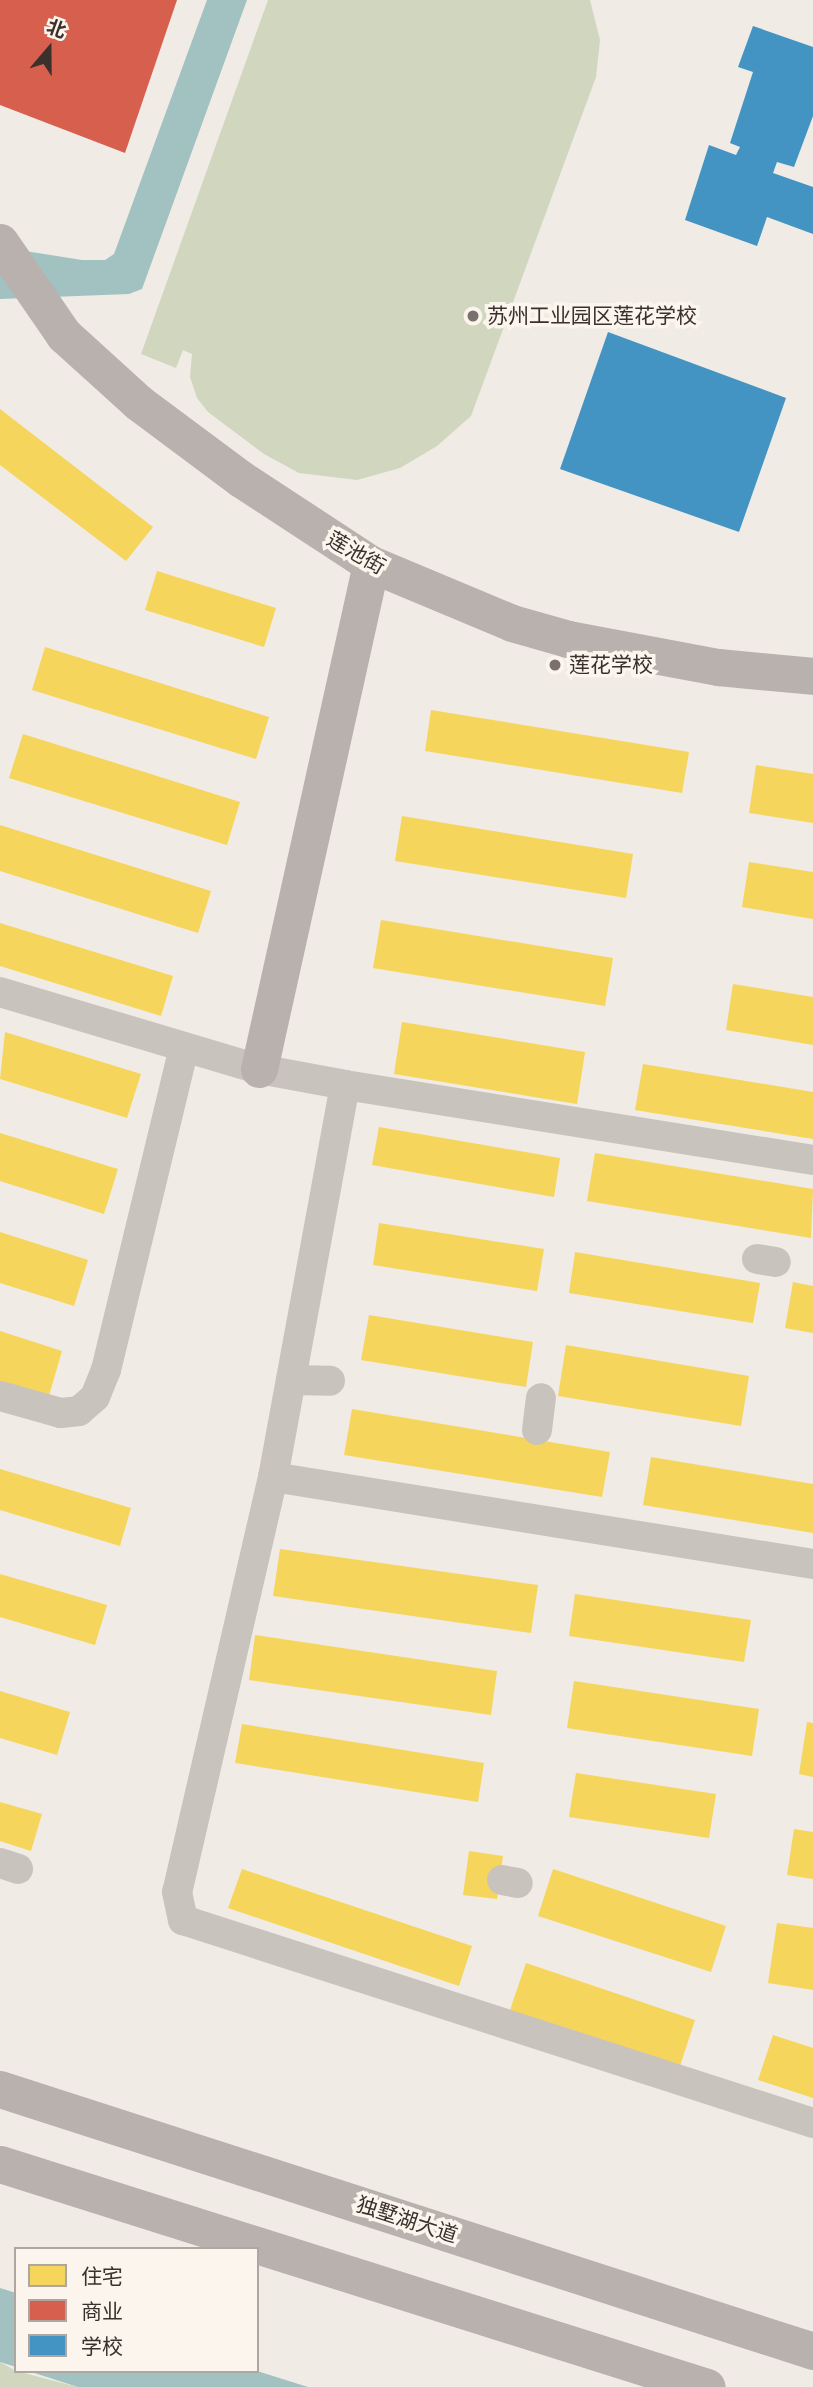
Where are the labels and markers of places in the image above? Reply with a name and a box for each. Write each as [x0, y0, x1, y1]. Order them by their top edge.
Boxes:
place label: 苏州工业园区莲花学校 [487, 303, 697, 329]
marker: 苏州工业园区莲花学校 [465, 308, 481, 324]
place label: 莲花学校 [569, 652, 653, 678]
marker: 莲花学校 [547, 657, 563, 673]

